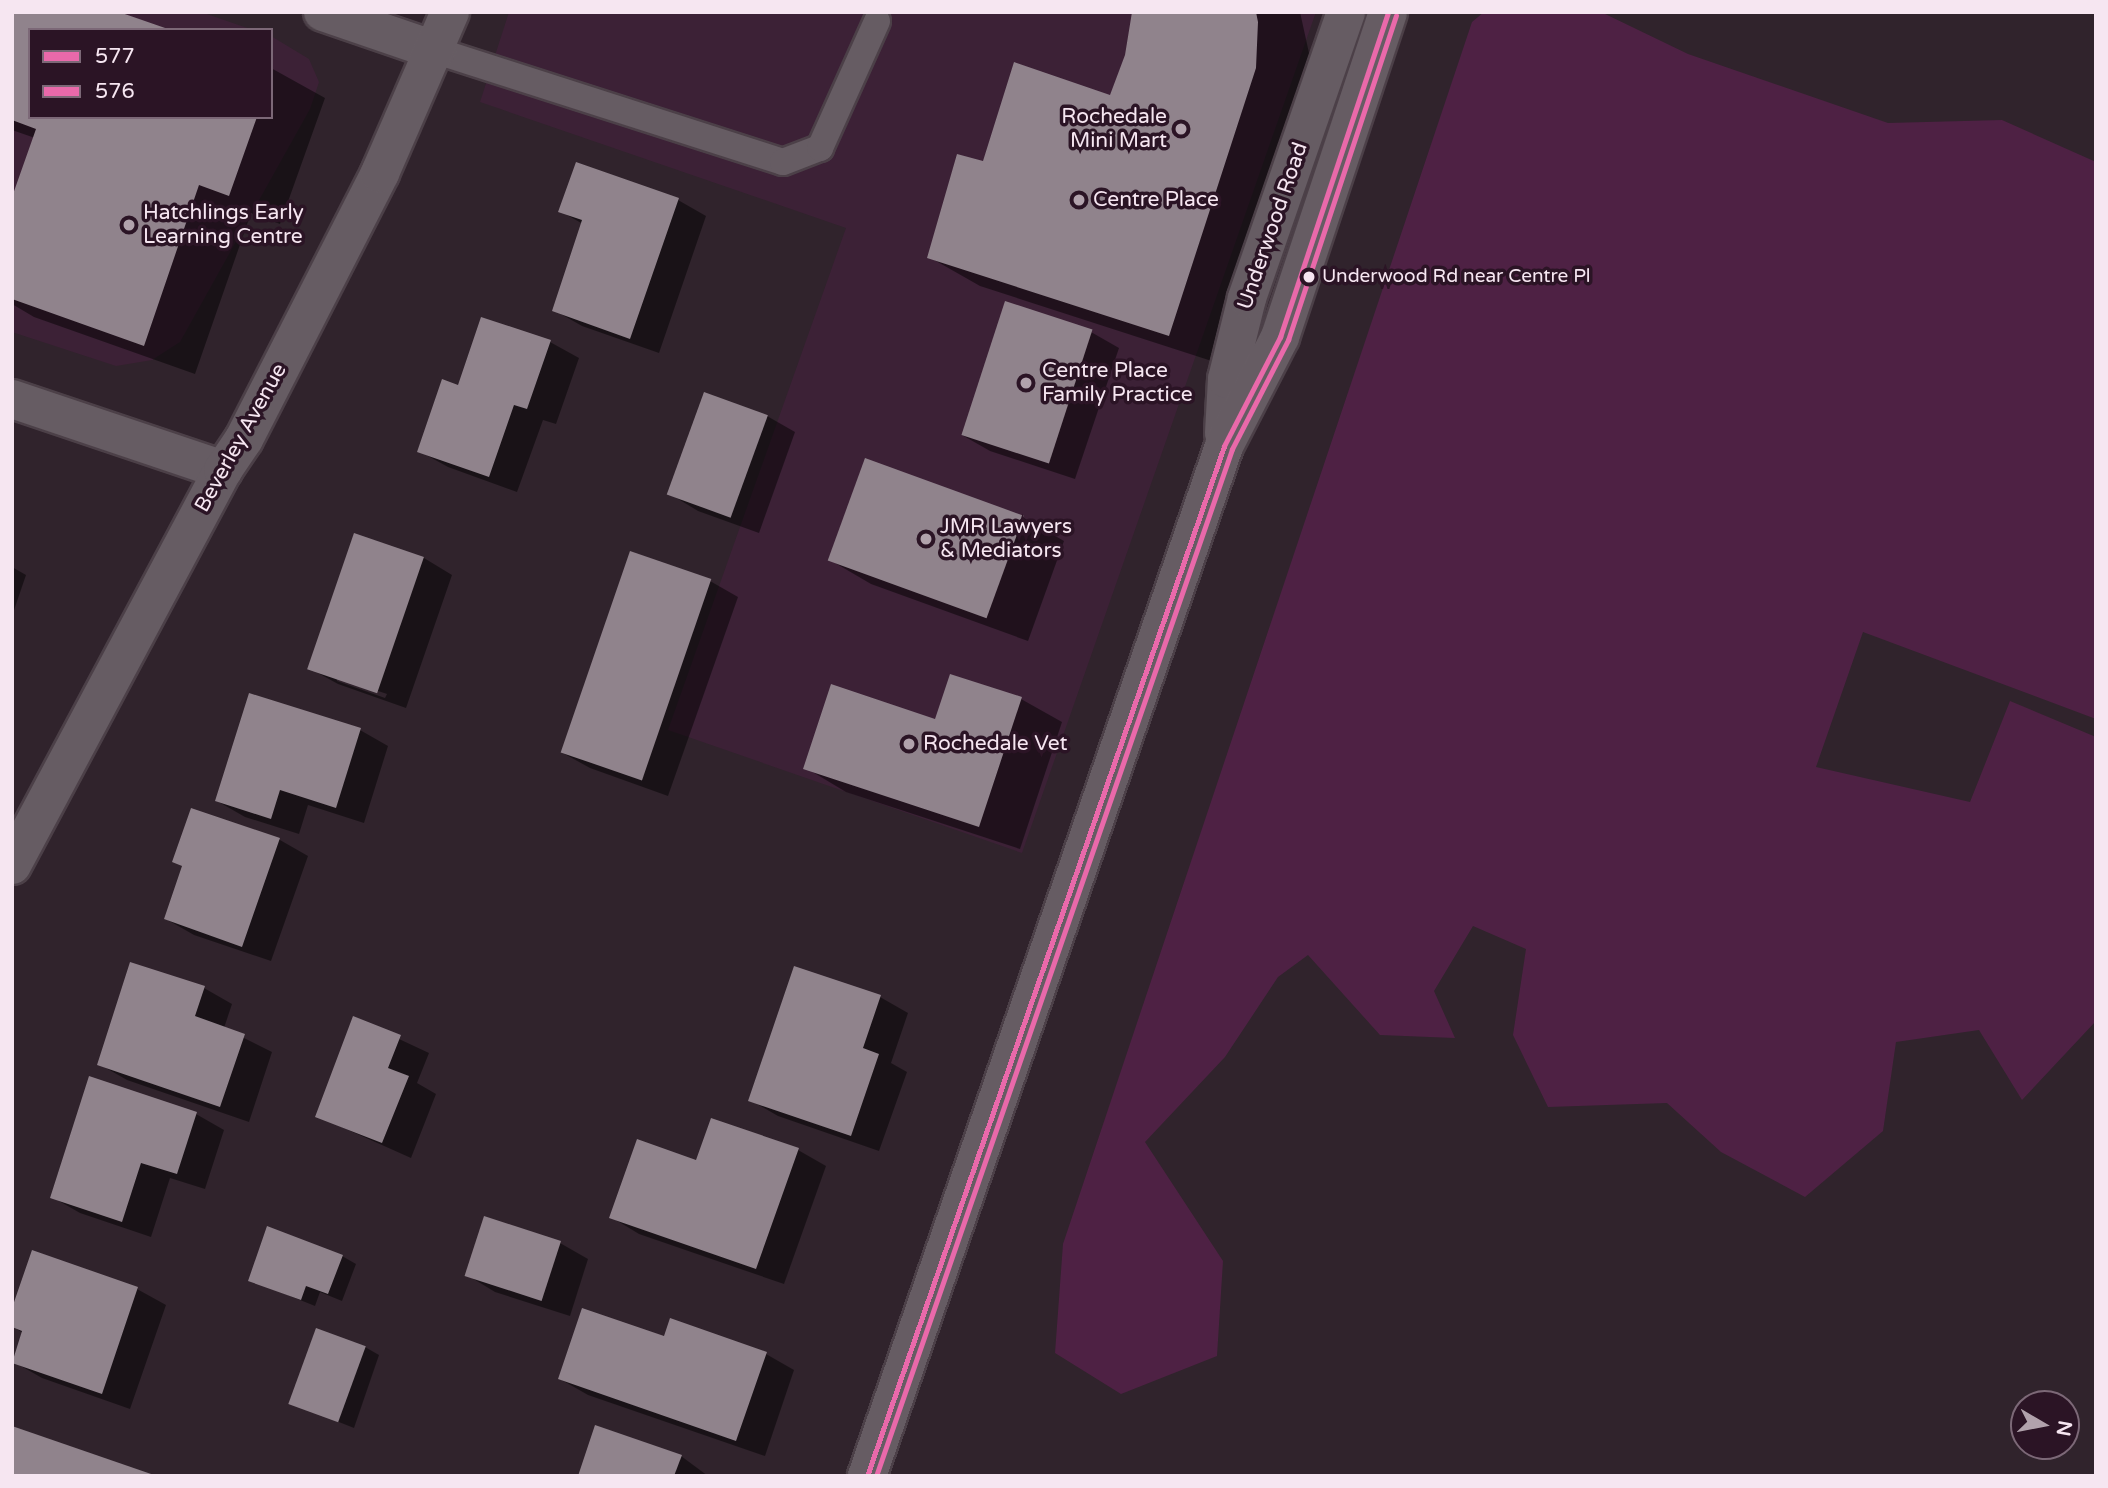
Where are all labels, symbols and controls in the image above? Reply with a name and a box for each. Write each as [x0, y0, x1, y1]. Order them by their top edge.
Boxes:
legend [28, 28, 273, 119]
text: 577 [95, 44, 135, 69]
text: 576 [95, 79, 135, 104]
place label: Rochedale Mini Mart [1061, 104, 1167, 154]
marker: Rochedale Mini Mart [1173, 121, 1189, 137]
street label: Underwood Road [1233, 139, 1313, 313]
place label: Centre Place [1093, 187, 1219, 213]
marker: Centre Place [1071, 192, 1087, 208]
place label: Hatchlings Early Learning Centre [143, 200, 304, 250]
marker: Hatchlings Early Learning Centre [121, 217, 137, 233]
place label: Underwood Rd near Centre Pl [1322, 266, 1591, 288]
marker: Underwood Rd near Centre Pl [1302, 270, 1316, 284]
place label: Centre Place Family Practice [1042, 358, 1193, 408]
street label: Beverley Avenue [190, 359, 292, 517]
marker: Centre Place Family Practice [1016, 373, 1036, 393]
place label: JMR Lawyers & Mediators [940, 514, 1072, 564]
marker: JMR Lawyers & Mediators [918, 531, 934, 547]
place label: Rochedale Vet [923, 731, 1068, 757]
marker: Rochedale Vet [901, 736, 917, 752]
north arrow [2010, 1390, 2080, 1460]
text: N [2052, 1419, 2076, 1438]

